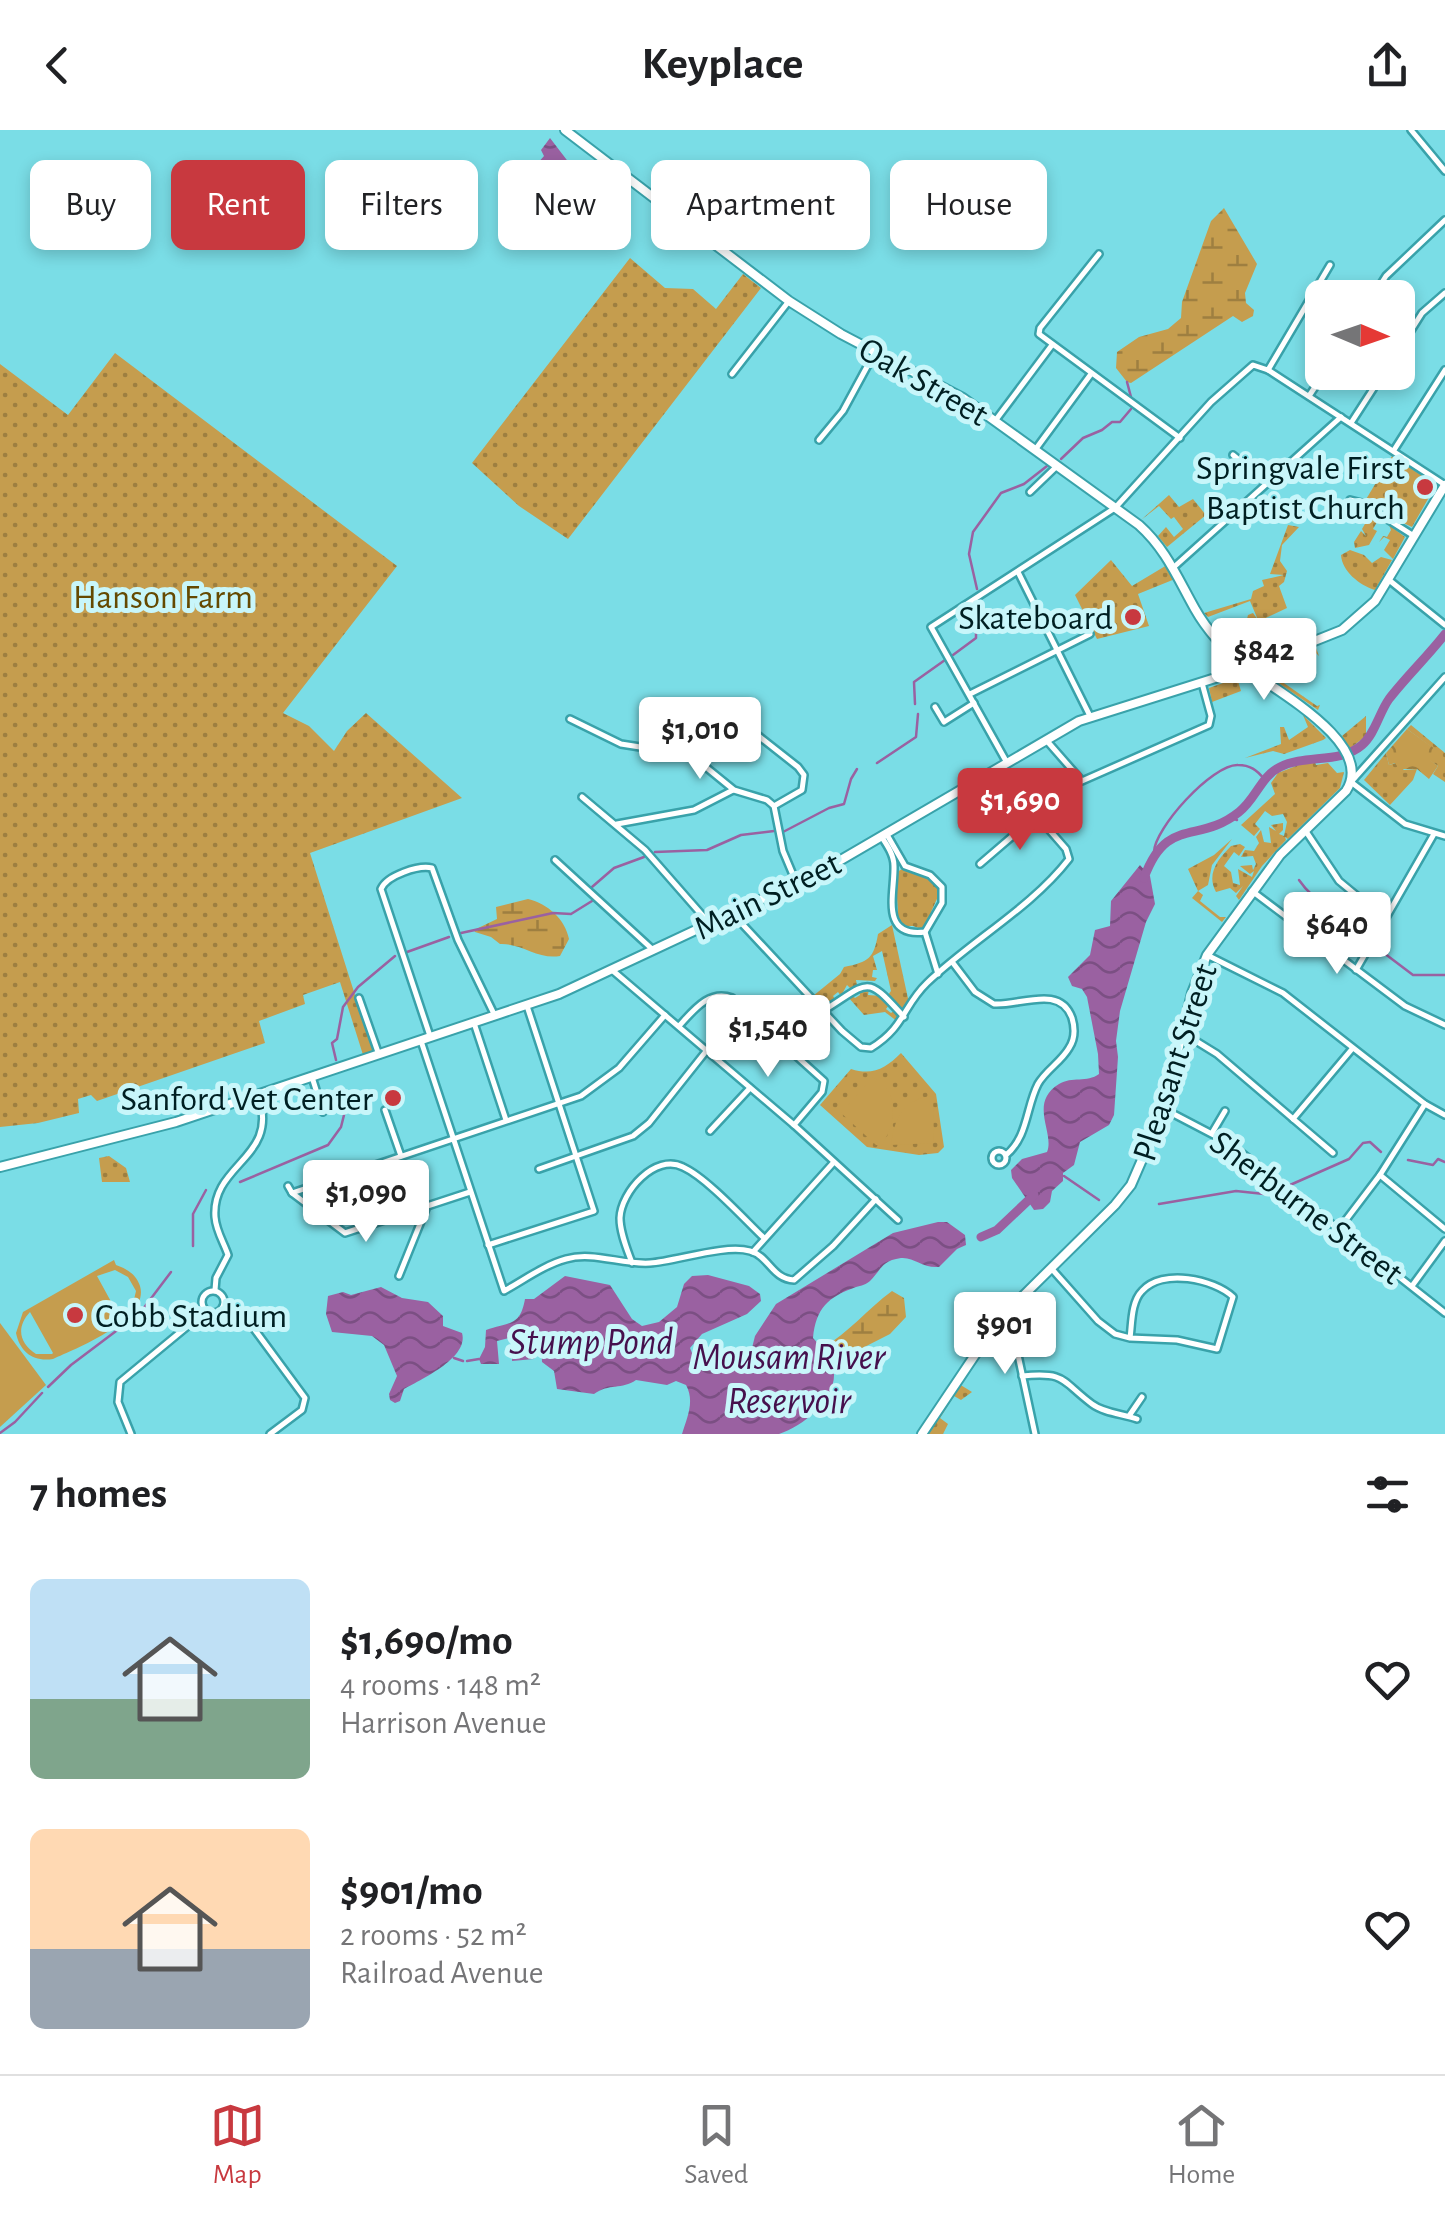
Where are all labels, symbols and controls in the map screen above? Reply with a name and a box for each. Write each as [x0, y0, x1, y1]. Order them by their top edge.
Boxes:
icon: back [30, 38, 85, 93]
icon: share [1360, 38, 1415, 93]
text: Keyplace [641, 42, 804, 87]
chip: Buy [30, 160, 151, 250]
chip: Rent [171, 160, 305, 250]
chip: Filters [325, 160, 478, 250]
chip: New [498, 160, 631, 250]
chip: Apartment [651, 160, 870, 250]
chip: House [890, 160, 1047, 250]
north arrow [1305, 280, 1415, 390]
map controls [1305, 280, 1415, 390]
street label: Oak Street [853, 332, 994, 433]
place label: Springvale First Baptist Church [1196, 451, 1405, 526]
marker: Springvale First Baptist Church [1414, 476, 1436, 498]
park label: Hanson Farm [73, 580, 253, 615]
place label: Skateboard [958, 601, 1113, 636]
marker: Skateboard [1122, 606, 1144, 628]
pin: $842 [1205, 618, 1323, 703]
text: $842 [1233, 634, 1295, 666]
pin: $1,010 [619, 697, 781, 782]
text: $1,010 [661, 713, 739, 745]
pin: $1,690 [939, 768, 1101, 853]
text: $1,690 [980, 784, 1060, 816]
street label: Main Street [689, 846, 846, 947]
pin: $640 [1278, 892, 1396, 977]
text: $640 [1306, 908, 1368, 940]
street label: Pleasant Street [1127, 959, 1224, 1166]
pin: $1,540 [687, 995, 849, 1080]
text: $1,540 [728, 1011, 808, 1043]
place label: Sanford Vet Center [121, 1082, 374, 1117]
marker: Sanford Vet Center [382, 1087, 404, 1109]
street label: Sherburne Street [1203, 1125, 1409, 1292]
pin: $1,090 [285, 1160, 447, 1245]
text: $1,090 [325, 1176, 407, 1208]
pin: $901 [946, 1292, 1064, 1377]
place label: Cobb Stadium [95, 1299, 287, 1334]
marker: Cobb Stadium [64, 1304, 86, 1326]
text: $901 [976, 1308, 1034, 1340]
water label: Stump Pond [509, 1324, 674, 1362]
water label: Mousam River Reservoir [693, 1339, 887, 1421]
icon: filters [1360, 1467, 1415, 1522]
text: 7 homes [30, 1473, 167, 1515]
icon: home [110, 1619, 230, 1739]
text: $1,690/mo [340, 1620, 513, 1662]
icon: heart [1360, 1652, 1415, 1707]
text: 4 rooms · 148 m² [340, 1669, 541, 1701]
text: Harrison Avenue [340, 1707, 546, 1739]
icon: home [110, 1869, 230, 1989]
text: $901/mo [340, 1870, 483, 1912]
icon: heart [1360, 1902, 1415, 1957]
text: 2 rooms · 52 m² [340, 1919, 527, 1951]
text: Railroad Avenue [340, 1957, 543, 1989]
tab: Map [210, 2098, 265, 2192]
tab: Saved [684, 2098, 748, 2192]
tab: Home [1168, 2098, 1235, 2192]

